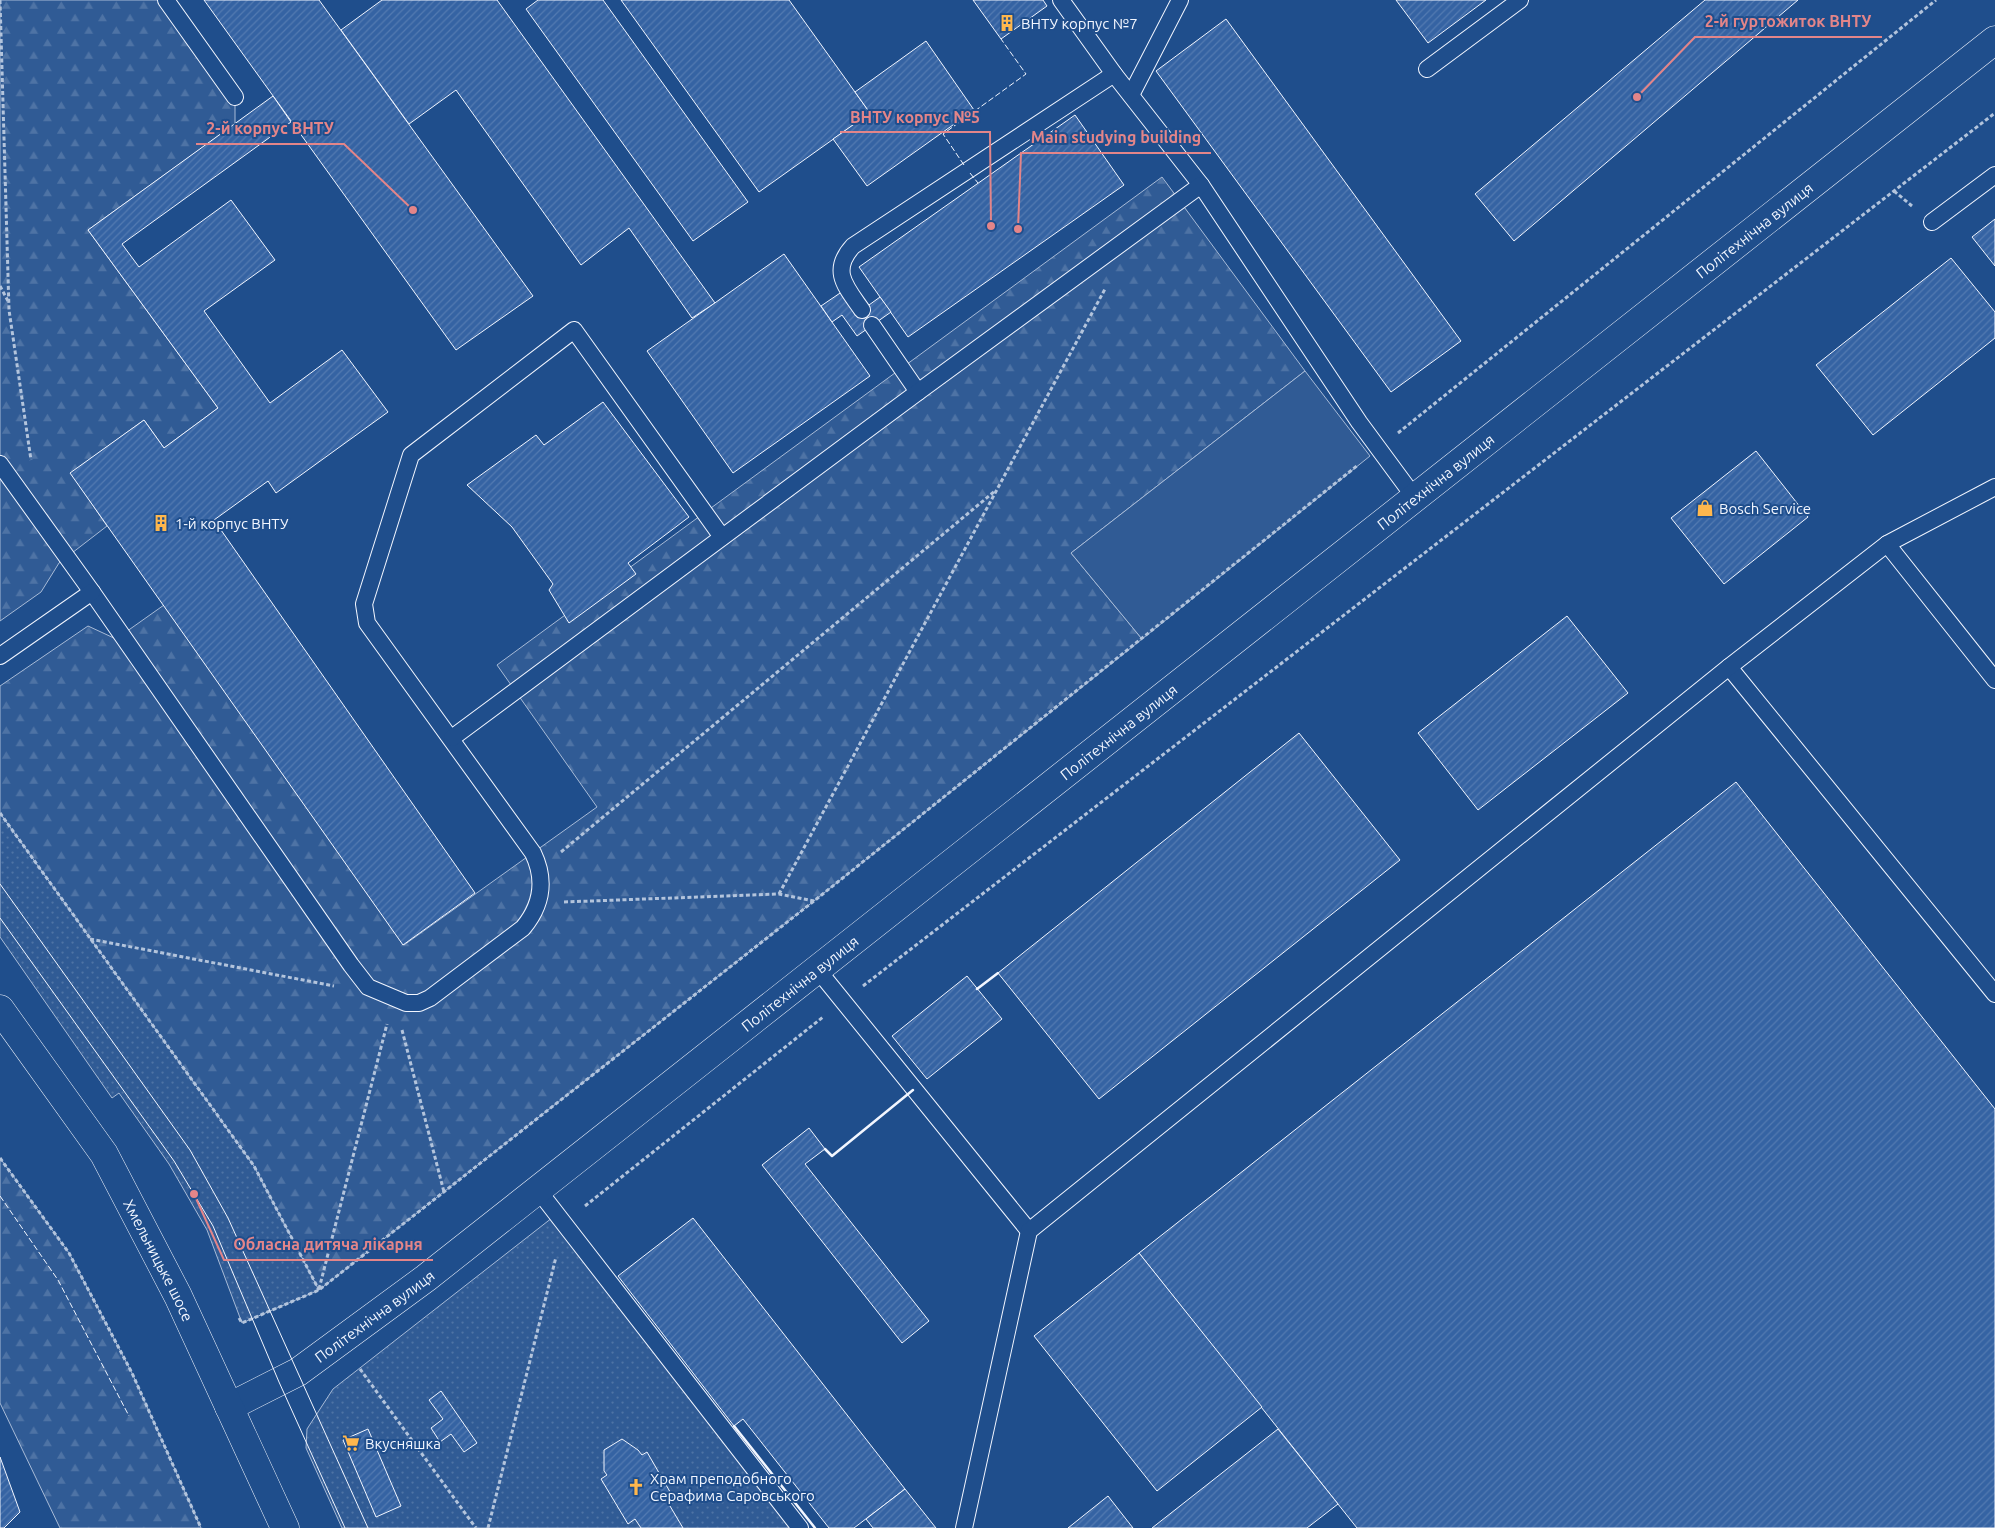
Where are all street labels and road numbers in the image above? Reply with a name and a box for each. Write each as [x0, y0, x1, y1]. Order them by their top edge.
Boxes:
street label: Політехнічна вулиця [1692, 179, 1816, 281]
street label: Політехнічна вулиця [1374, 430, 1497, 533]
street label: Політехнічна вулиця [1056, 680, 1180, 783]
street label: Політехнічна вулиця [738, 932, 861, 1035]
street label: Хмельницьке шосе [121, 1196, 197, 1324]
street label: Політехнічна вулиця [311, 1266, 437, 1365]

